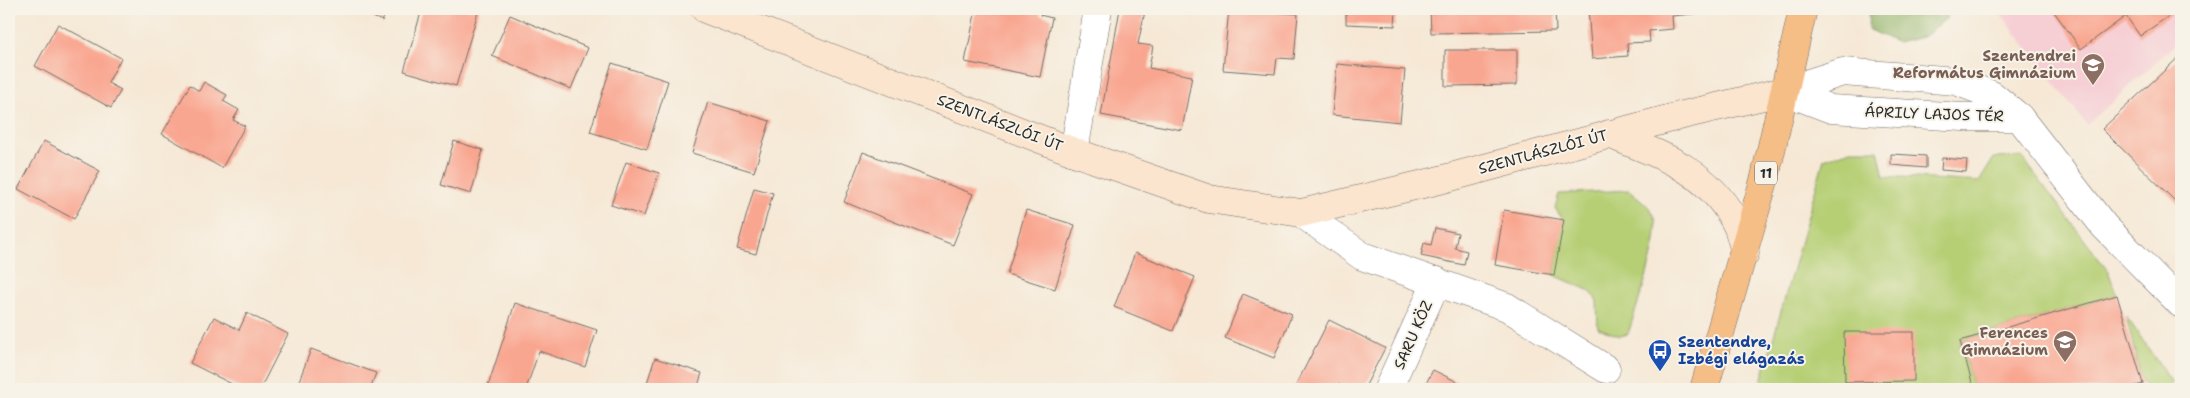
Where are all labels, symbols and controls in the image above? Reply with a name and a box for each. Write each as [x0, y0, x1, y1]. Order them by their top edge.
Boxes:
place label: Szentendrei Református Gimnázium [1893, 46, 2076, 83]
school or university icon: Szentendrei Református Gimnázium [2080, 52, 2106, 86]
street label: SZENTLÁSZLÓI ÚT [934, 89, 1066, 156]
street label: ÁPRILY LAJOS TÉR [1864, 101, 2004, 126]
street label: SZENTLÁSZLÓI ÚT [1476, 124, 1610, 179]
road number: 11 [1755, 162, 1777, 184]
street label: SARU KÖZ [1389, 297, 1437, 373]
place label: Ferences Gimnázium [1961, 323, 2048, 360]
school or university icon: Ferences Gimnázium [2052, 329, 2078, 363]
place label: Szentendre, Izbégi elágazás [1678, 332, 1805, 369]
bus stop icon: Szentendre, Izbégi elágazás [1647, 338, 1673, 372]

